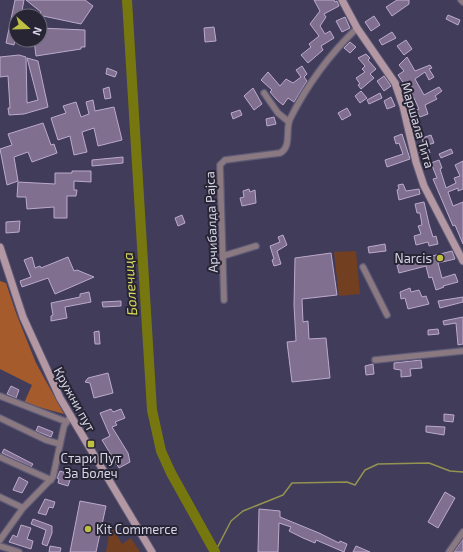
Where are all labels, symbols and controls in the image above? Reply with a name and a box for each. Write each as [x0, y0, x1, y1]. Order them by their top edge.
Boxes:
north arrow [8, 8, 48, 48]
text: N [30, 26, 45, 38]
street label: Маршала Тита [398, 80, 438, 170]
street label: Арчибалда Рајса [201, 171, 221, 273]
place label: Narcis [394, 250, 432, 266]
water label: Болечица [119, 252, 140, 316]
marker: Narcis [435, 253, 445, 263]
street label: Кружни пут [51, 364, 100, 435]
marker: Стари Пут За Болеч [86, 439, 96, 449]
place label: Стари Пут За Болеч [60, 450, 122, 481]
place label: Kit Commerce [96, 521, 178, 537]
marker: Kit Commerce [83, 524, 93, 534]

